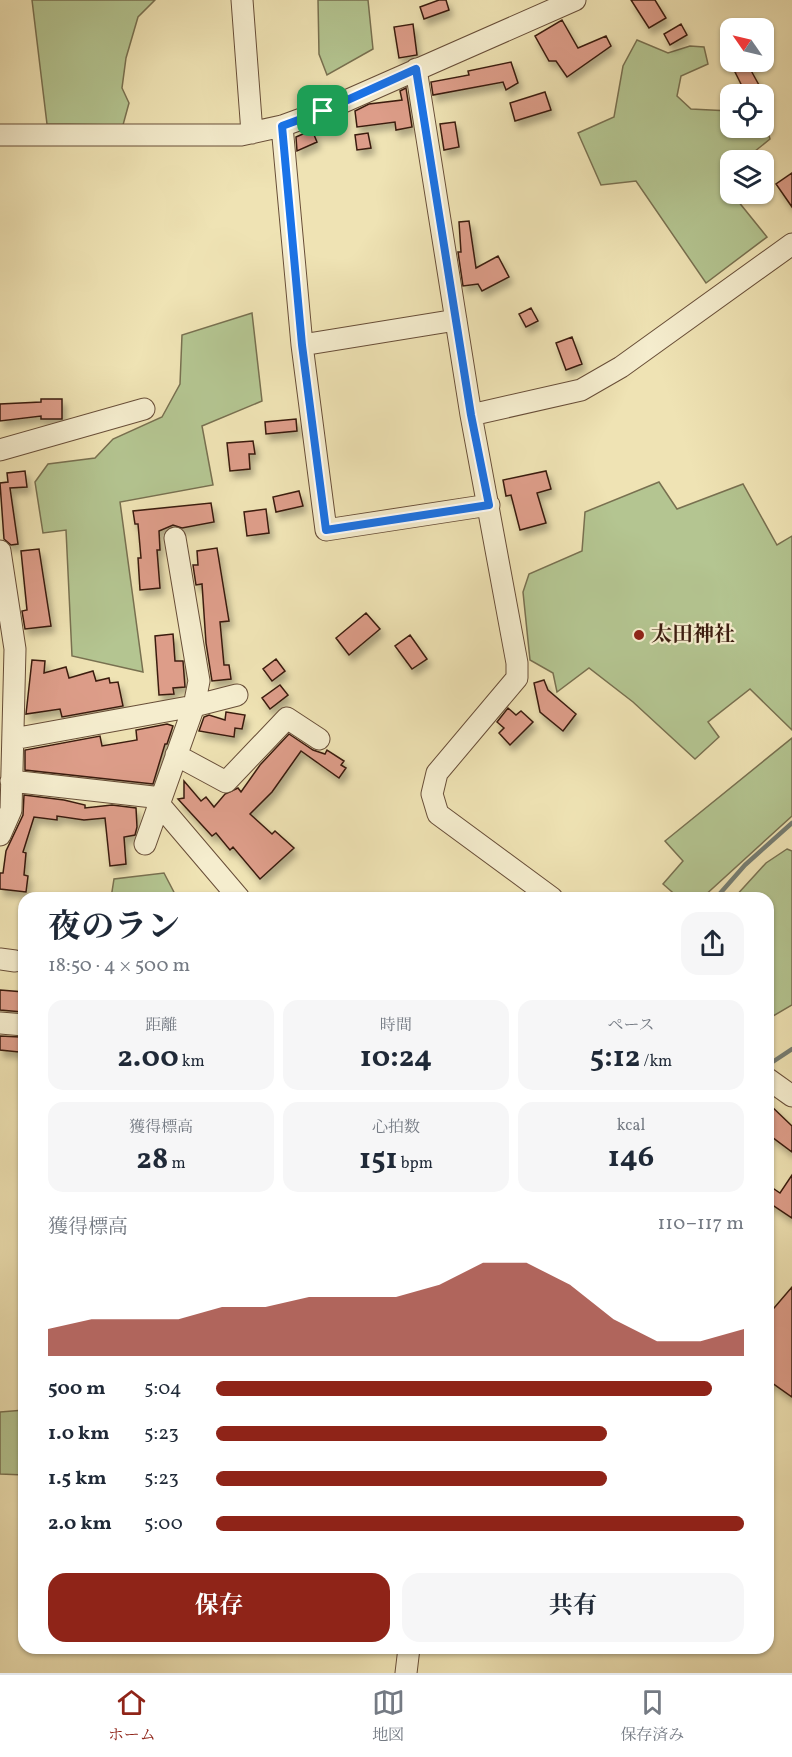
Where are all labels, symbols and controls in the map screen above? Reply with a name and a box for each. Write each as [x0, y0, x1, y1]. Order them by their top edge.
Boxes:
north arrow [720, 18, 774, 72]
map controls [720, 18, 774, 204]
button: locate [720, 84, 774, 138]
pin [297, 85, 348, 136]
icon: arrive [306, 94, 339, 127]
button: layers [720, 150, 774, 204]
place label: 太田神社 [651, 621, 735, 650]
marker: 太田神社 [632, 628, 646, 642]
text: 夜のラン [48, 906, 180, 952]
button: share [681, 912, 744, 975]
text: 18:50 · 4 × 500 m [48, 952, 190, 980]
text: 距離 [145, 1015, 177, 1037]
text: 時間 [380, 1015, 412, 1037]
text: ペース [607, 1015, 655, 1037]
text: 2.00 [117, 1037, 179, 1079]
text: 10:24 [360, 1037, 432, 1079]
text: 5:12 [590, 1037, 640, 1079]
text: km [179, 1051, 205, 1073]
text: /km [640, 1051, 672, 1073]
text: kcal [617, 1115, 645, 1137]
text: 獲得標高 [129, 1117, 193, 1139]
text: 心拍数 [372, 1117, 420, 1139]
text: 146 [608, 1137, 654, 1179]
text: 28 [136, 1139, 168, 1181]
text: 151 [359, 1139, 398, 1181]
text: m [168, 1153, 186, 1175]
text: bpm [398, 1153, 433, 1175]
text: 110–117 m [658, 1210, 744, 1238]
text: 獲得標高 [48, 1214, 128, 1242]
text: 500 m [48, 1375, 106, 1403]
text: 5:04 [144, 1375, 182, 1403]
text: 1.0 km [48, 1420, 110, 1448]
text: 5:23 [144, 1420, 179, 1448]
text: 1.5 km [48, 1465, 107, 1493]
text: 5:23 [144, 1465, 179, 1493]
text: 2.0 km [48, 1510, 112, 1538]
text: 5:00 [144, 1510, 183, 1538]
button: 保存 [48, 1573, 390, 1642]
button: 共有 [402, 1573, 744, 1642]
tab: ホーム [108, 1686, 156, 1747]
tab: 地図 [372, 1686, 405, 1747]
tab: 保存済み [620, 1686, 684, 1747]

